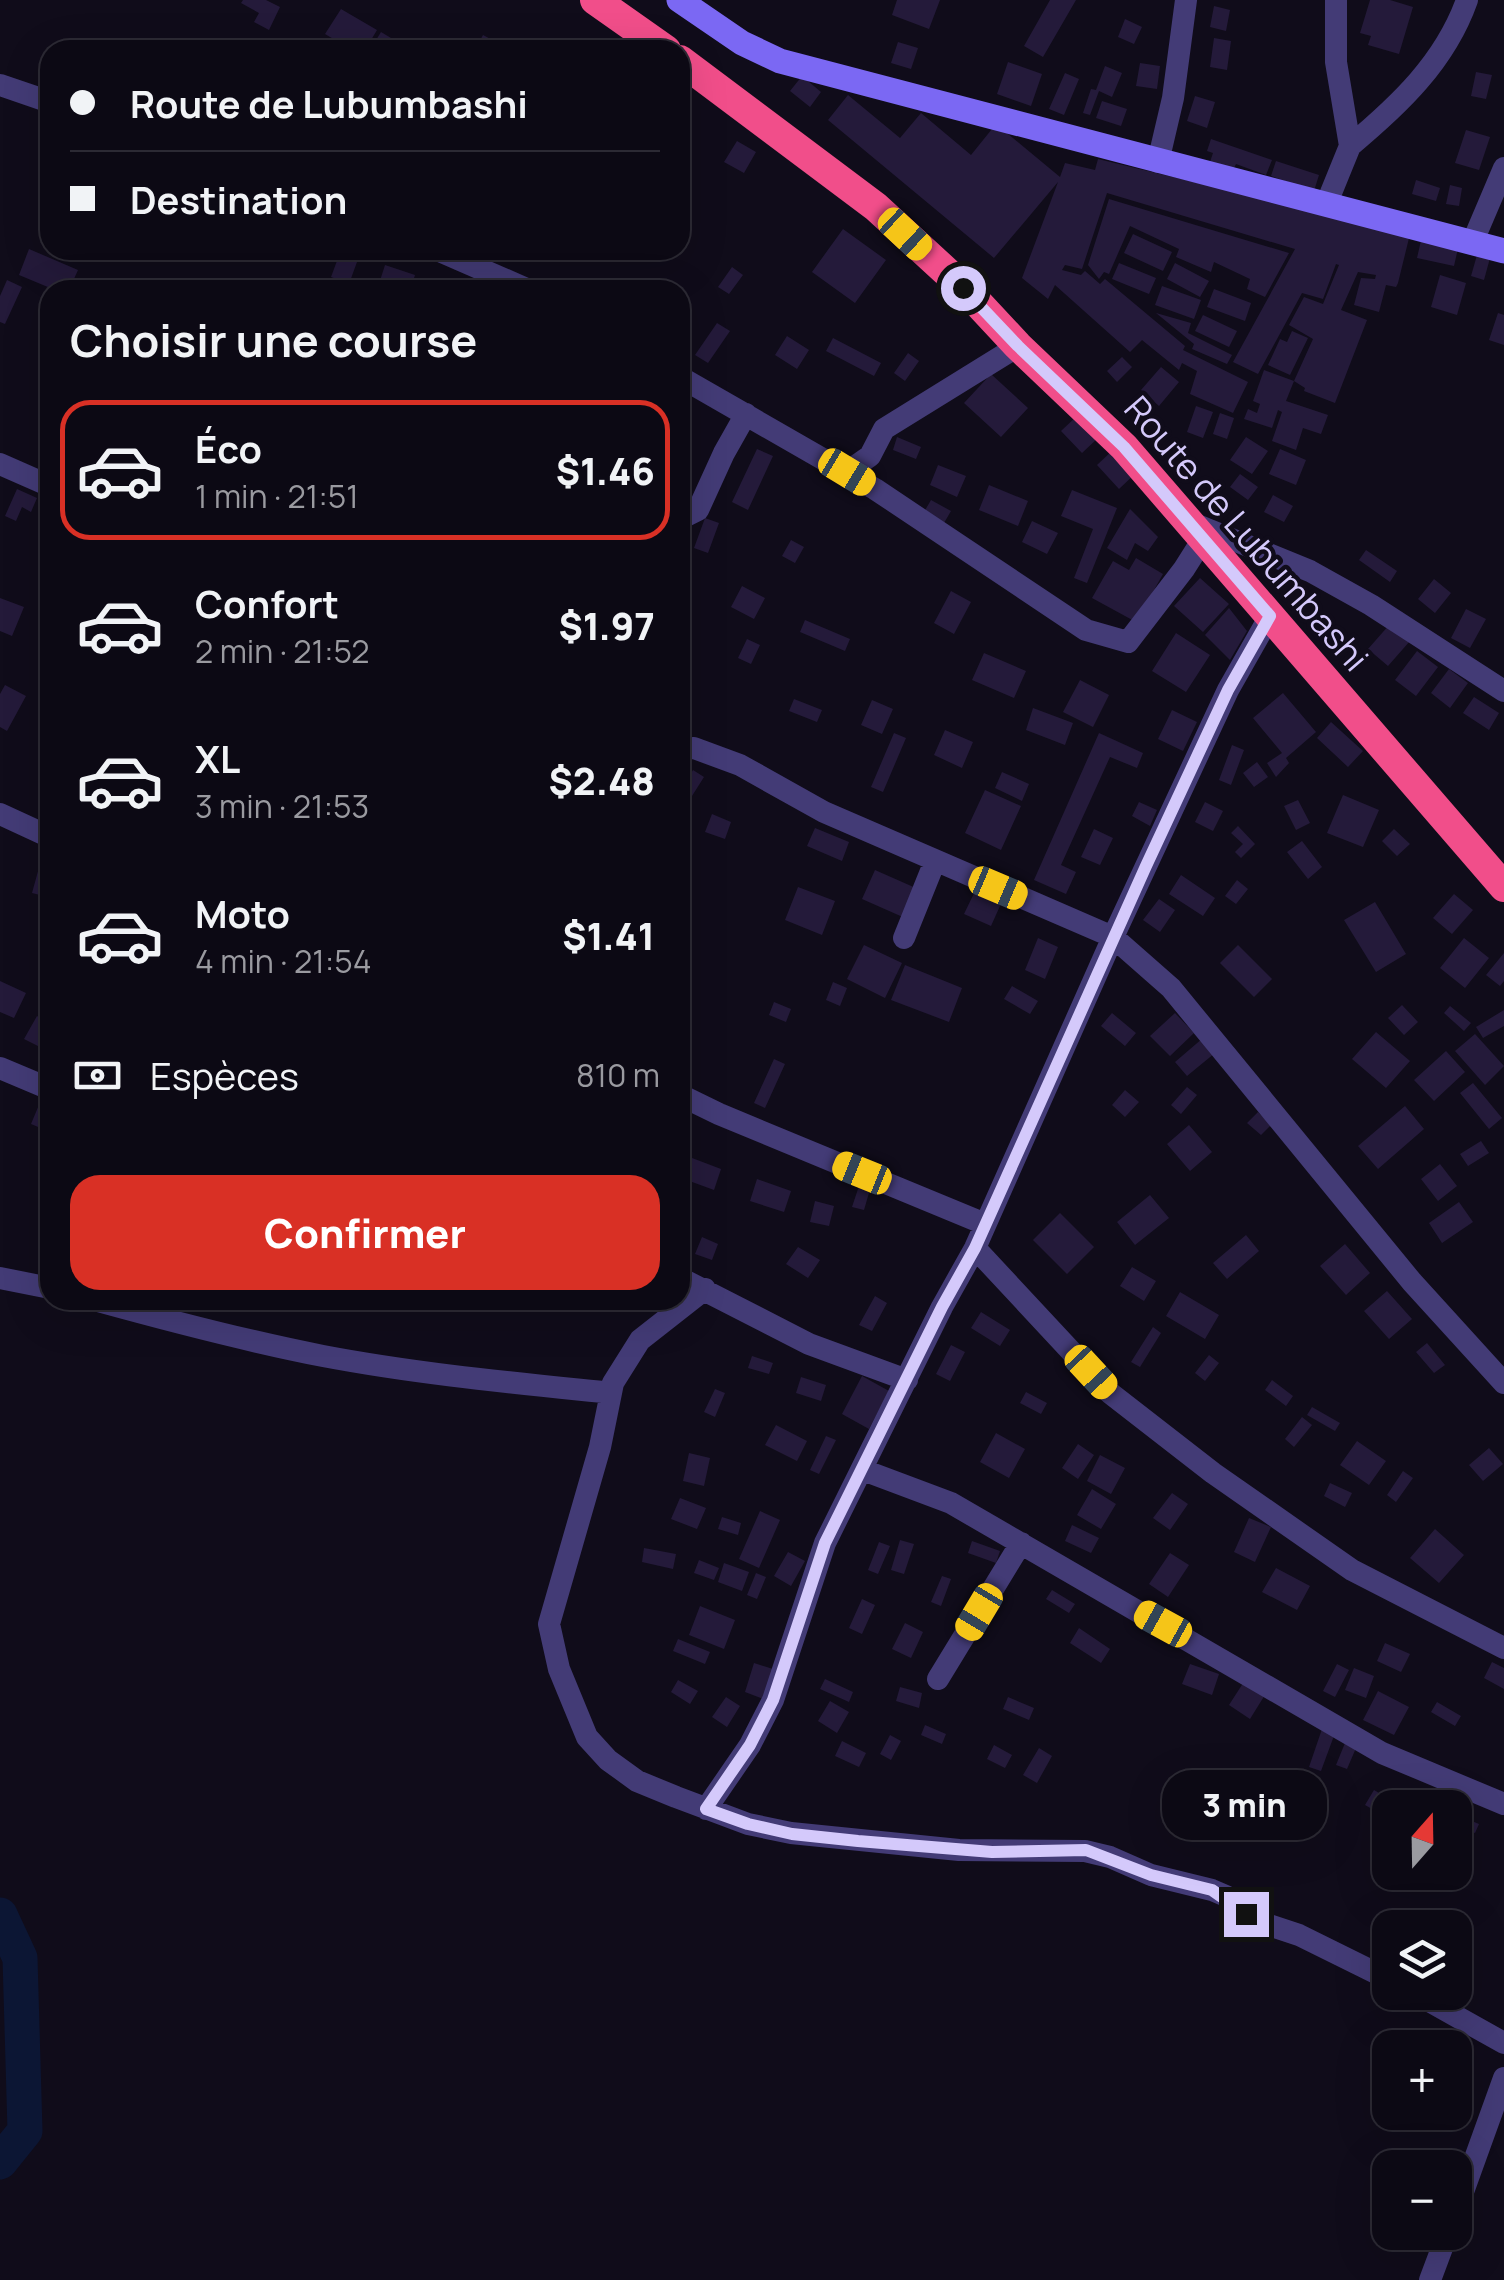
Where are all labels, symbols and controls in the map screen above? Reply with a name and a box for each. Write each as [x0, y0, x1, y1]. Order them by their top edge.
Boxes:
text: Route de Lubumbashi [130, 77, 528, 129]
text: Destination [130, 173, 347, 225]
car [873, 203, 937, 265]
route start [941, 266, 986, 311]
text: Choisir une course [70, 309, 477, 371]
street label: Route de Lubumbashi [1114, 386, 1380, 681]
text: Éco [195, 422, 262, 474]
icon: car [75, 425, 165, 515]
text: $1.46 [556, 444, 655, 496]
car [814, 444, 880, 500]
text: 1 min · 21:51 [195, 474, 359, 518]
text: Confort [195, 577, 339, 629]
icon: car [75, 580, 165, 670]
text: $1.97 [558, 599, 655, 651]
text: 2 min · 21:52 [195, 629, 369, 673]
text: XL [195, 732, 240, 784]
icon: car [75, 735, 165, 825]
text: $2.48 [548, 754, 655, 806]
text: 3 min · 21:53 [195, 784, 369, 828]
car [965, 862, 1031, 914]
text: Moto [195, 887, 290, 939]
icon: car [75, 890, 165, 980]
text: $1.41 [562, 909, 655, 961]
text: 4 min · 21:54 [195, 939, 372, 983]
icon: cash [70, 1048, 125, 1103]
text: Espèces [150, 1049, 299, 1101]
text: 810 m [576, 1053, 660, 1097]
car [829, 1148, 895, 1198]
button: Confirmer [70, 1175, 660, 1290]
car [1060, 1340, 1122, 1404]
car [951, 1579, 1007, 1645]
car [1129, 1596, 1197, 1652]
callout: 3 min [1164, 1769, 1328, 1839]
text: 3 min [1202, 1783, 1287, 1827]
north arrow [1372, 1790, 1472, 1890]
map controls [1372, 1790, 1472, 2250]
route end [1224, 1892, 1269, 1937]
button: layers [1372, 1910, 1472, 2010]
button: + [1372, 2030, 1472, 2130]
button: − [1372, 2150, 1472, 2250]

